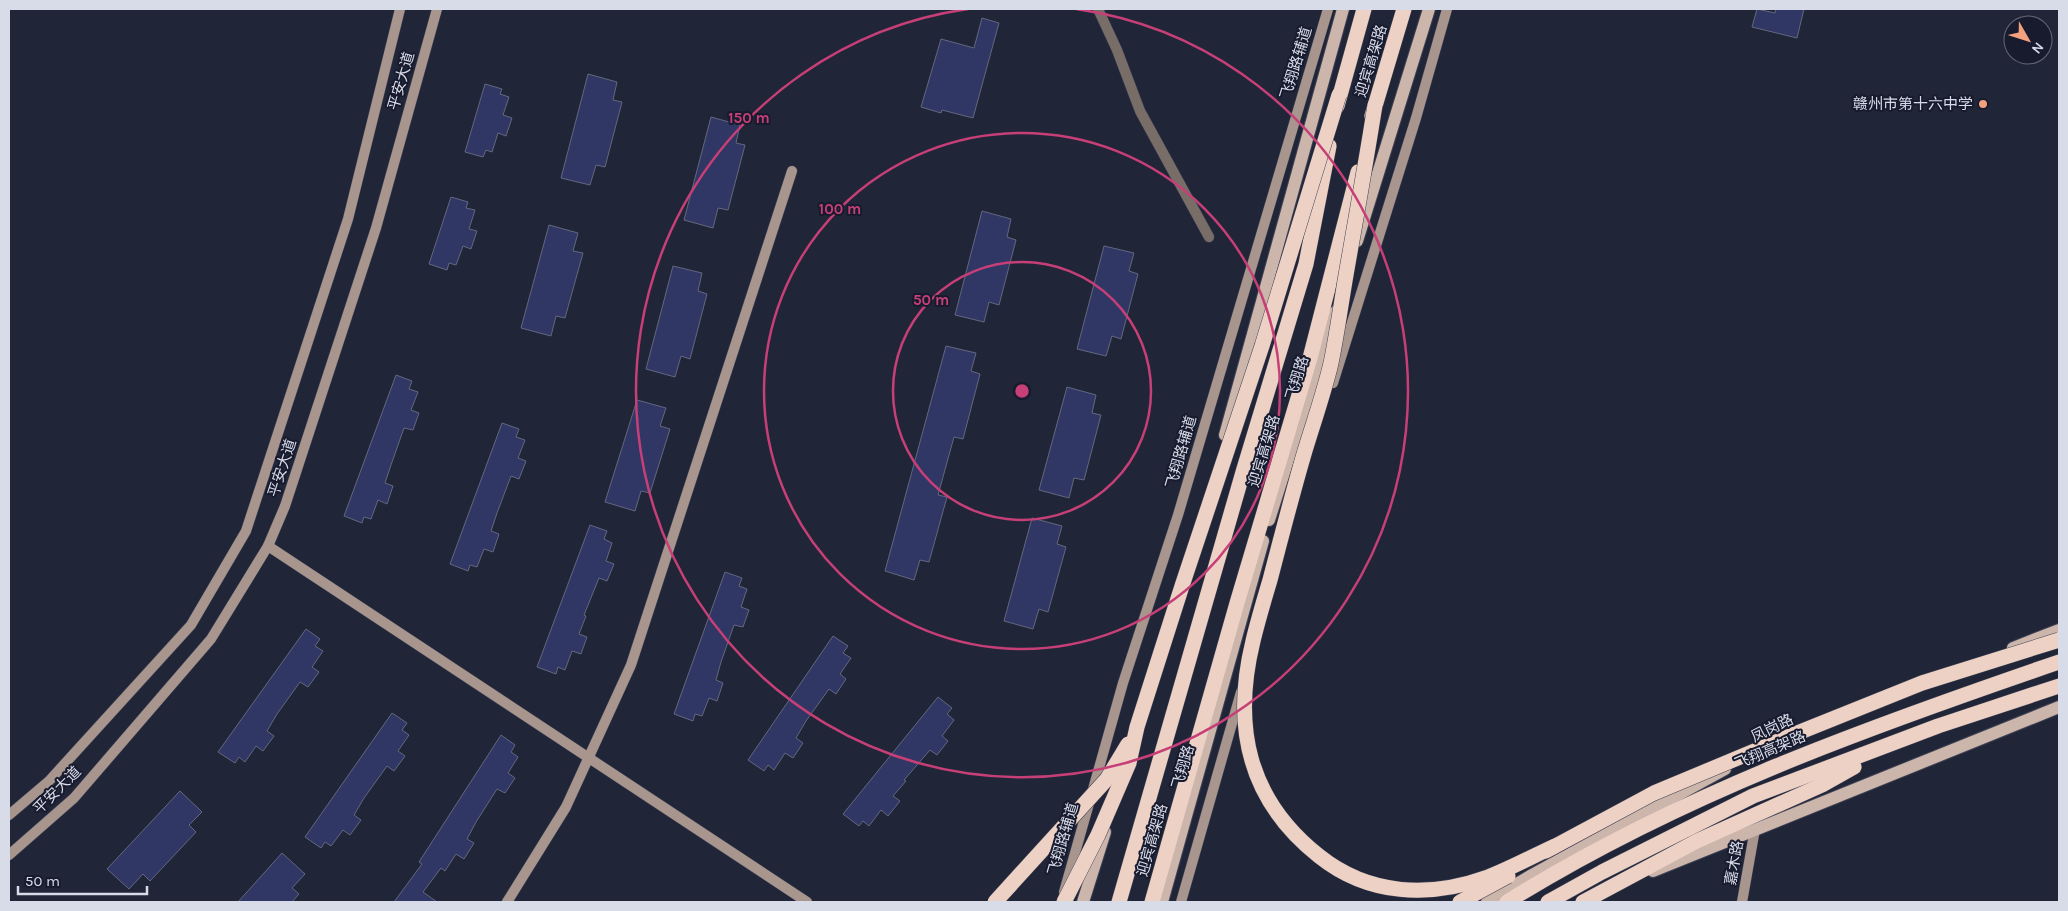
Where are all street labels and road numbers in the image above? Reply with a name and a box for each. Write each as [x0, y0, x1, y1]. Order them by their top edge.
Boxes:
street label: 迎宾高架路 [1351, 22, 1391, 100]
street label: 飞翔路辅道 [1276, 24, 1316, 102]
street label: 平安大道 [384, 50, 418, 112]
street label: 飞翔路 [1282, 354, 1312, 402]
street label: 迎宾高架路 [1244, 412, 1284, 490]
street label: 飞翔路辅道 [1162, 413, 1200, 491]
street label: 平安大道 [264, 437, 300, 499]
street label: 凤岗路 [1748, 710, 1796, 746]
street label: 飞翔高架路 [1732, 727, 1808, 773]
street label: 飞翔路 [1168, 743, 1198, 791]
street label: 平安大道 [29, 762, 85, 818]
street label: 飞翔路辅道 [1044, 800, 1082, 878]
street label: 迎宾高架路 [1133, 801, 1171, 879]
street label: 嘉木路 [1721, 839, 1747, 887]

